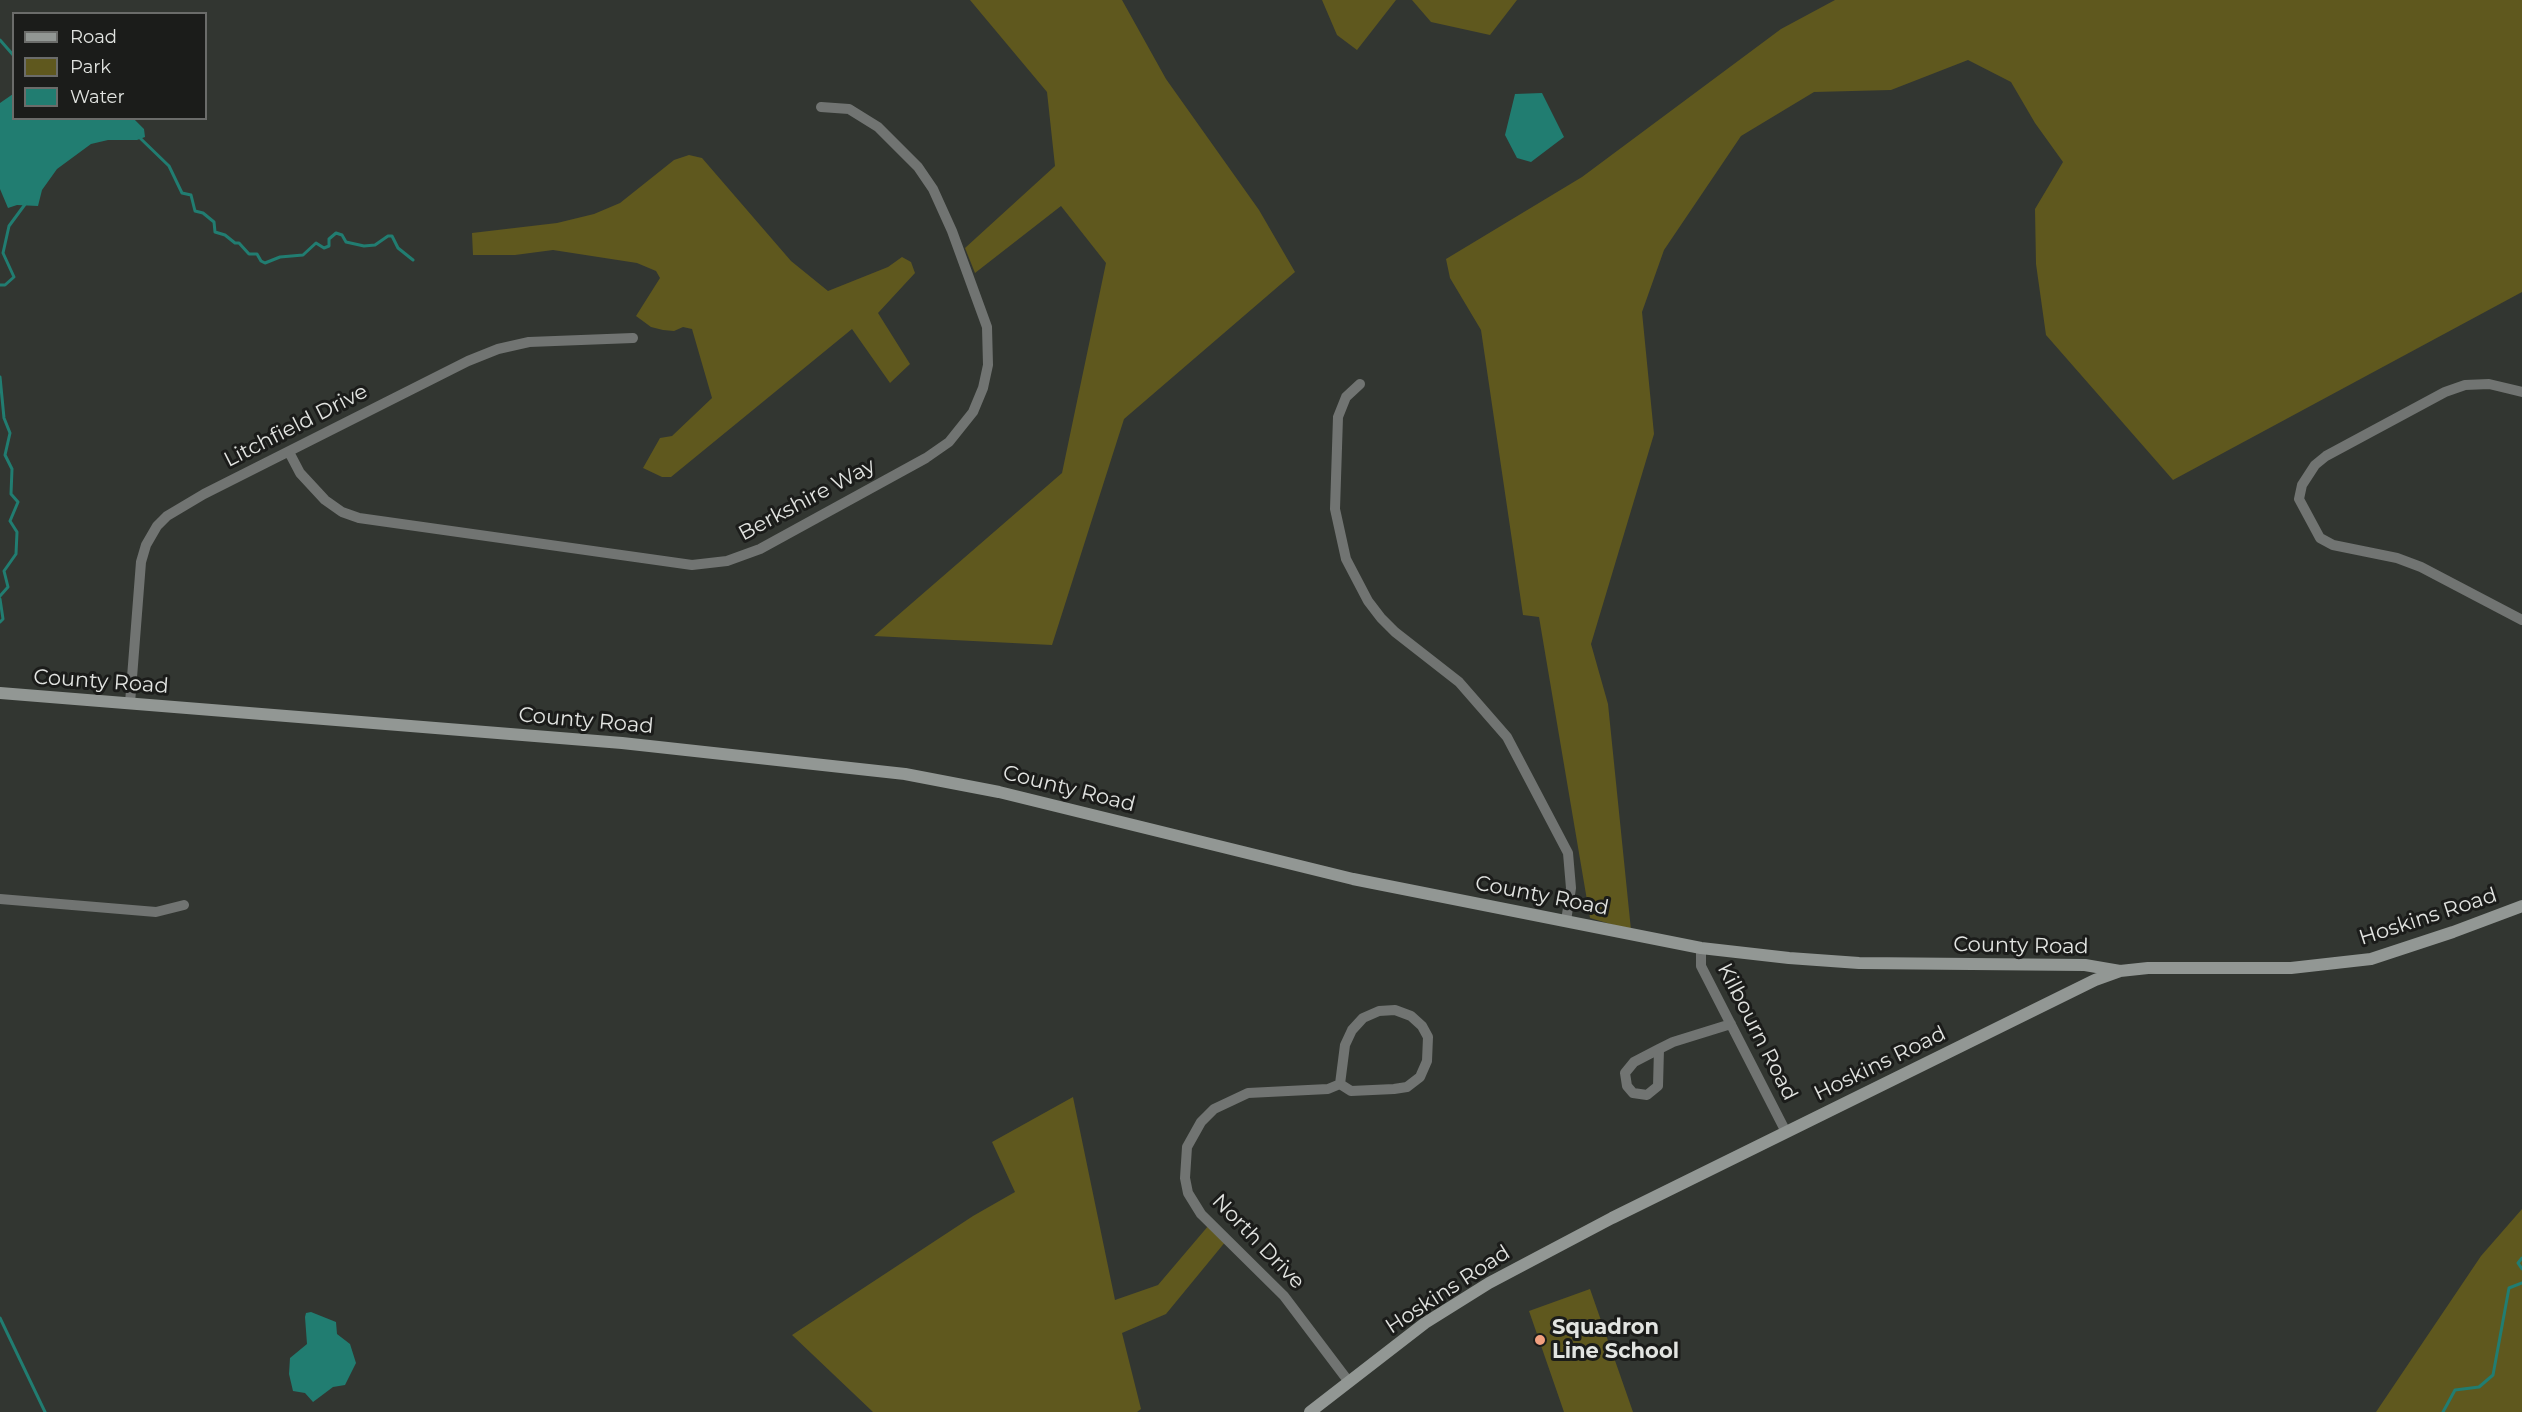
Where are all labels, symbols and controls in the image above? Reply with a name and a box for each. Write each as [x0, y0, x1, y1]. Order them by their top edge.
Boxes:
legend [12, 12, 207, 120]
text: Road [70, 26, 117, 48]
text: Park [70, 56, 111, 78]
text: Water [70, 86, 125, 108]
street label: Litchfield Drive [220, 379, 372, 473]
street label: Berkshire Way [734, 453, 880, 547]
street label: County Road [33, 665, 169, 699]
street label: County Road [517, 703, 655, 739]
street label: County Road [1000, 760, 1138, 818]
street label: County Road [1473, 871, 1611, 921]
street label: Hoskins Road [2356, 883, 2500, 951]
street label: County Road [1953, 932, 2089, 960]
street label: Kilbourn Road [1712, 959, 1802, 1105]
street label: Hoskins Road [1810, 1021, 1950, 1107]
street label: North Drive [1206, 1189, 1310, 1295]
street label: Hoskins Road [1381, 1240, 1515, 1340]
place label: Squadron Line School [1552, 1315, 1679, 1365]
marker: Squadron Line School [1533, 1333, 1547, 1347]

